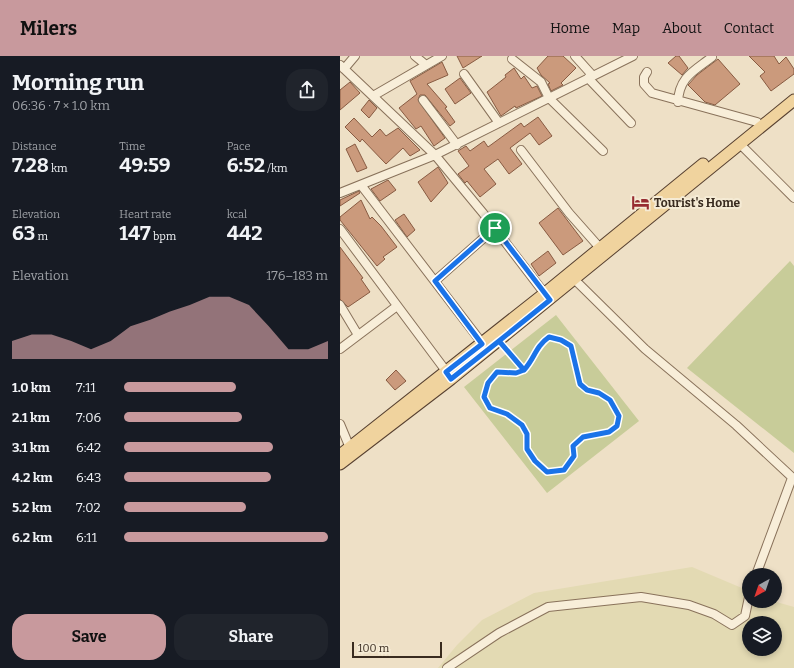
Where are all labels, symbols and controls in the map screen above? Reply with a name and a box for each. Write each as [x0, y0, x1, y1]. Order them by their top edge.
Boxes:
text: Milers [20, 17, 77, 40]
text: Home [550, 20, 590, 37]
text: Map [612, 20, 640, 37]
text: About [662, 20, 702, 37]
text: Contact [724, 20, 774, 37]
text: Morning run [12, 69, 144, 96]
button: share [286, 69, 328, 111]
text: 06:36 · 7 × 1.0 km [12, 98, 110, 113]
text: Distance [12, 140, 57, 153]
text: Time [119, 140, 145, 153]
text: Pace [227, 140, 250, 153]
text: 7.28 [12, 153, 49, 177]
text: 49:59 [119, 153, 171, 177]
text: 6:52 [227, 153, 265, 177]
text: km [49, 162, 68, 175]
text: /km [265, 162, 287, 175]
hotel icon: Tourist's Home [631, 193, 651, 213]
place label: Tourist's Home [654, 196, 741, 210]
text: Elevation [12, 208, 60, 221]
text: Heart rate [119, 208, 171, 221]
text: kcal [227, 208, 247, 221]
pin [478, 211, 512, 245]
icon: arrive [484, 217, 506, 239]
text: 63 [12, 221, 35, 245]
text: 147 [119, 221, 151, 245]
text: 442 [227, 221, 262, 245]
text: m [35, 230, 48, 243]
text: bpm [151, 230, 176, 243]
text: Elevation [12, 268, 69, 283]
text: 176–183 m [266, 268, 328, 283]
text: 1.0 km [12, 380, 51, 395]
text: 7:11 [76, 380, 96, 395]
text: 2.1 km [12, 410, 50, 425]
text: 7:06 [76, 410, 101, 425]
text: 3.1 km [12, 440, 50, 455]
text: 6:42 [76, 440, 101, 455]
text: 4.2 km [12, 470, 53, 485]
text: 6:43 [76, 470, 101, 485]
text: 5.2 km [12, 500, 52, 515]
text: 7:02 [76, 500, 101, 515]
text: 6.2 km [12, 530, 52, 545]
text: 6:11 [76, 530, 97, 545]
north arrow [742, 568, 782, 608]
map controls [742, 568, 782, 656]
button: Save [12, 614, 166, 660]
button: Share [174, 614, 328, 660]
button: layers [742, 616, 782, 656]
scale bar [352, 640, 442, 659]
text: 100 m [358, 642, 389, 655]

